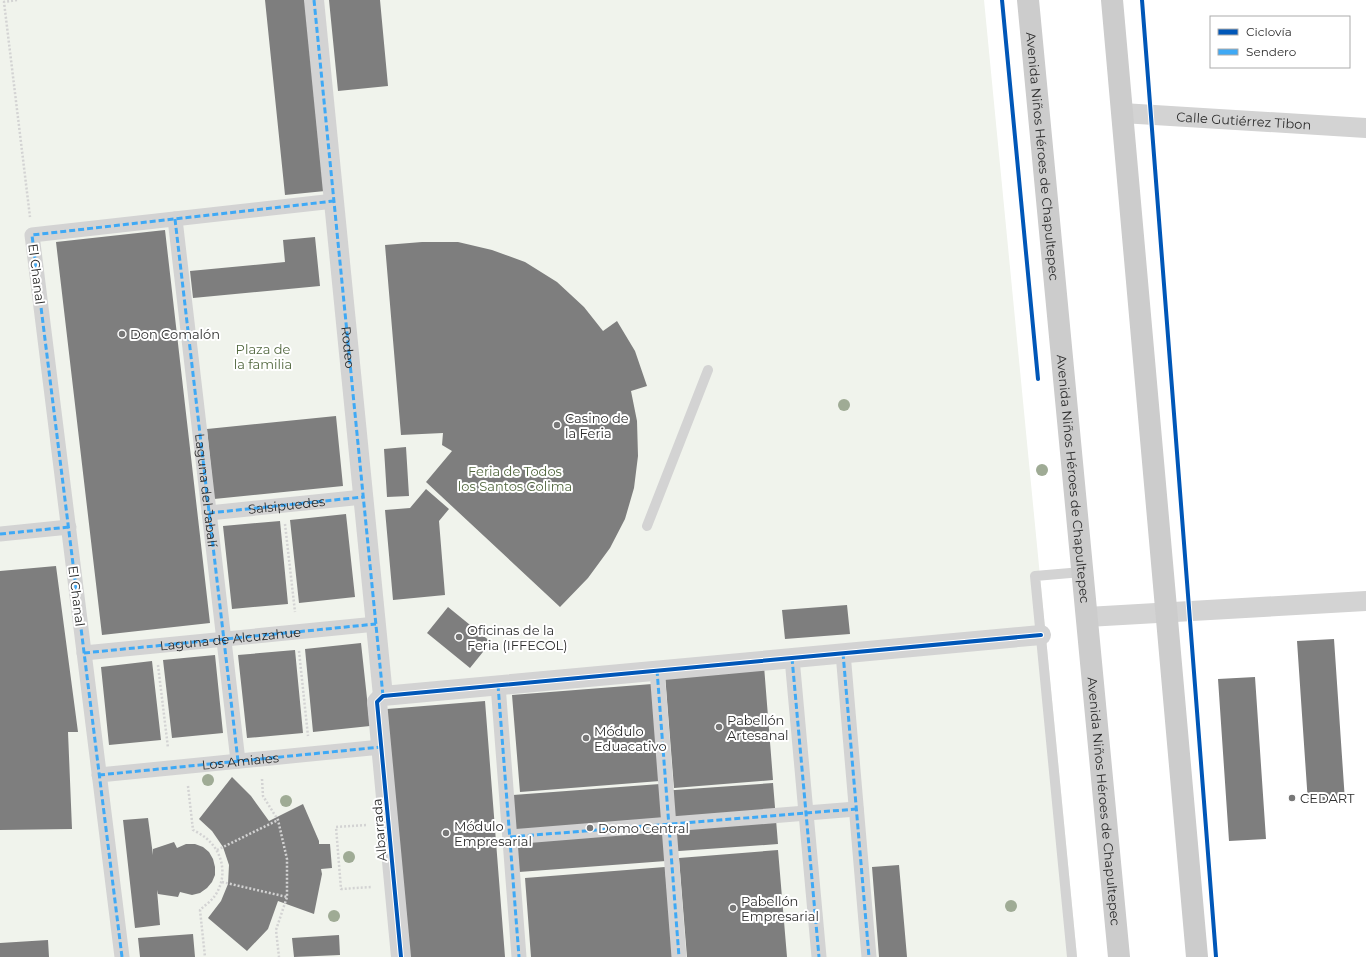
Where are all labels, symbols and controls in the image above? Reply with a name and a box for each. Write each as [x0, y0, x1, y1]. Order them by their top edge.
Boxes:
legend [1210, 16, 1350, 68]
text: Ciclovía [1246, 24, 1292, 39]
street label: Avenida Niños Héroes de Chapultepec [1023, 31, 1063, 281]
text: Sendero [1246, 44, 1296, 59]
street label: Calle Gutiérrez Tibon [1176, 108, 1312, 133]
street label: El Chanal [25, 243, 49, 305]
street label: Rodeo [338, 325, 358, 369]
place label: Don Comalón [130, 326, 220, 342]
marker: Don Comalón [117, 329, 127, 339]
park label: Plaza de la familia [234, 341, 292, 372]
street label: Avenida Niños Héroes de Chapultepec [1054, 354, 1093, 604]
place label: Casino de la Feria [565, 410, 629, 441]
marker: Casino de la Feria [552, 420, 562, 430]
street label: Laguna del Jabalí [192, 433, 221, 548]
park label: Feria de Todos los Santos Colima [458, 463, 572, 494]
street label: Salsipuedes [247, 493, 326, 517]
street label: El Chanal [65, 565, 89, 627]
place label: Oficinas de la Feria (IFFECOL) [467, 622, 567, 653]
street label: Laguna de Alcuzahue [159, 623, 302, 653]
marker: Oficinas de la Feria (IFFECOL) [454, 632, 464, 642]
street label: Avenida Niños Héroes de Chapultepec [1084, 676, 1124, 926]
place label: Pabellón Artesanal [727, 712, 789, 743]
marker: Pabellón Artesanal [714, 722, 724, 732]
place label: Módulo Eduacativo [594, 723, 667, 754]
marker: Módulo Eduacativo [581, 733, 591, 743]
street label: Los Amiales [201, 749, 280, 773]
place label: CEDART [1300, 790, 1355, 806]
marker: CEDART [1287, 793, 1297, 803]
street label: Albarrada [368, 798, 390, 862]
place label: Módulo Empresarial [454, 818, 532, 849]
place label: Domo Central [598, 820, 689, 836]
marker: Domo Central [585, 823, 595, 833]
marker: Módulo Empresarial [441, 828, 451, 838]
place label: Pabellón Empresarial [741, 893, 819, 924]
marker: Pabellón Empresarial [728, 903, 738, 913]

